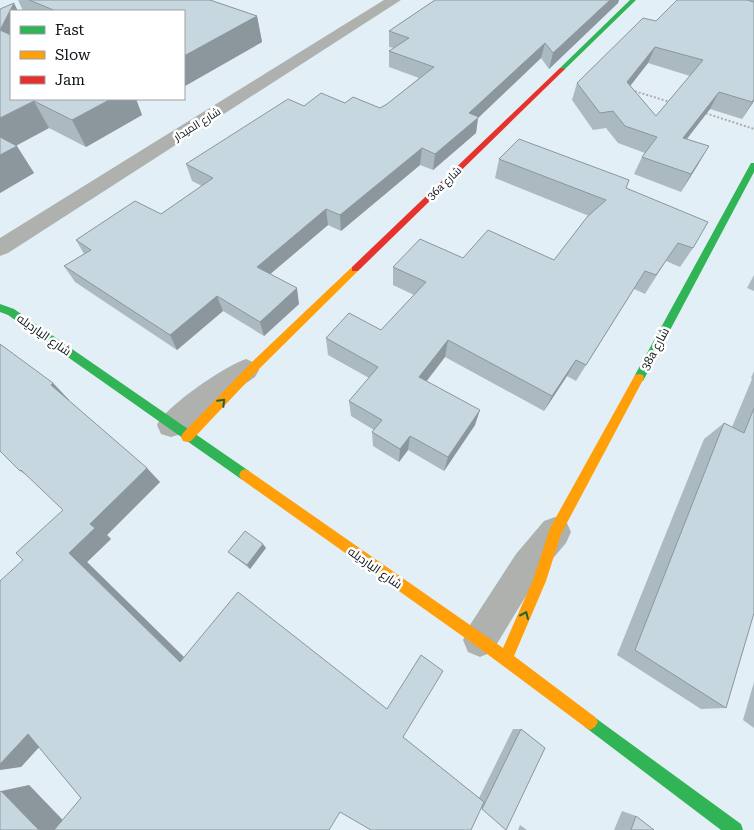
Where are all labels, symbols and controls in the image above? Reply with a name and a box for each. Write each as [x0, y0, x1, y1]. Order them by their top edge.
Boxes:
legend [10, 10, 185, 100]
text: Fast [55, 21, 85, 39]
text: Slow [55, 46, 91, 64]
text: Jam [55, 71, 85, 89]
street label: شارع الميدار [171, 105, 223, 145]
street label: 36a شارع [425, 164, 465, 203]
street label: شارع اليارديله [14, 311, 74, 360]
street label: 38a شارع [638, 325, 673, 373]
one-way arrow [216, 399, 225, 408]
street label: شارع اليارديله [345, 544, 405, 593]
one-way arrow [519, 611, 529, 620]

